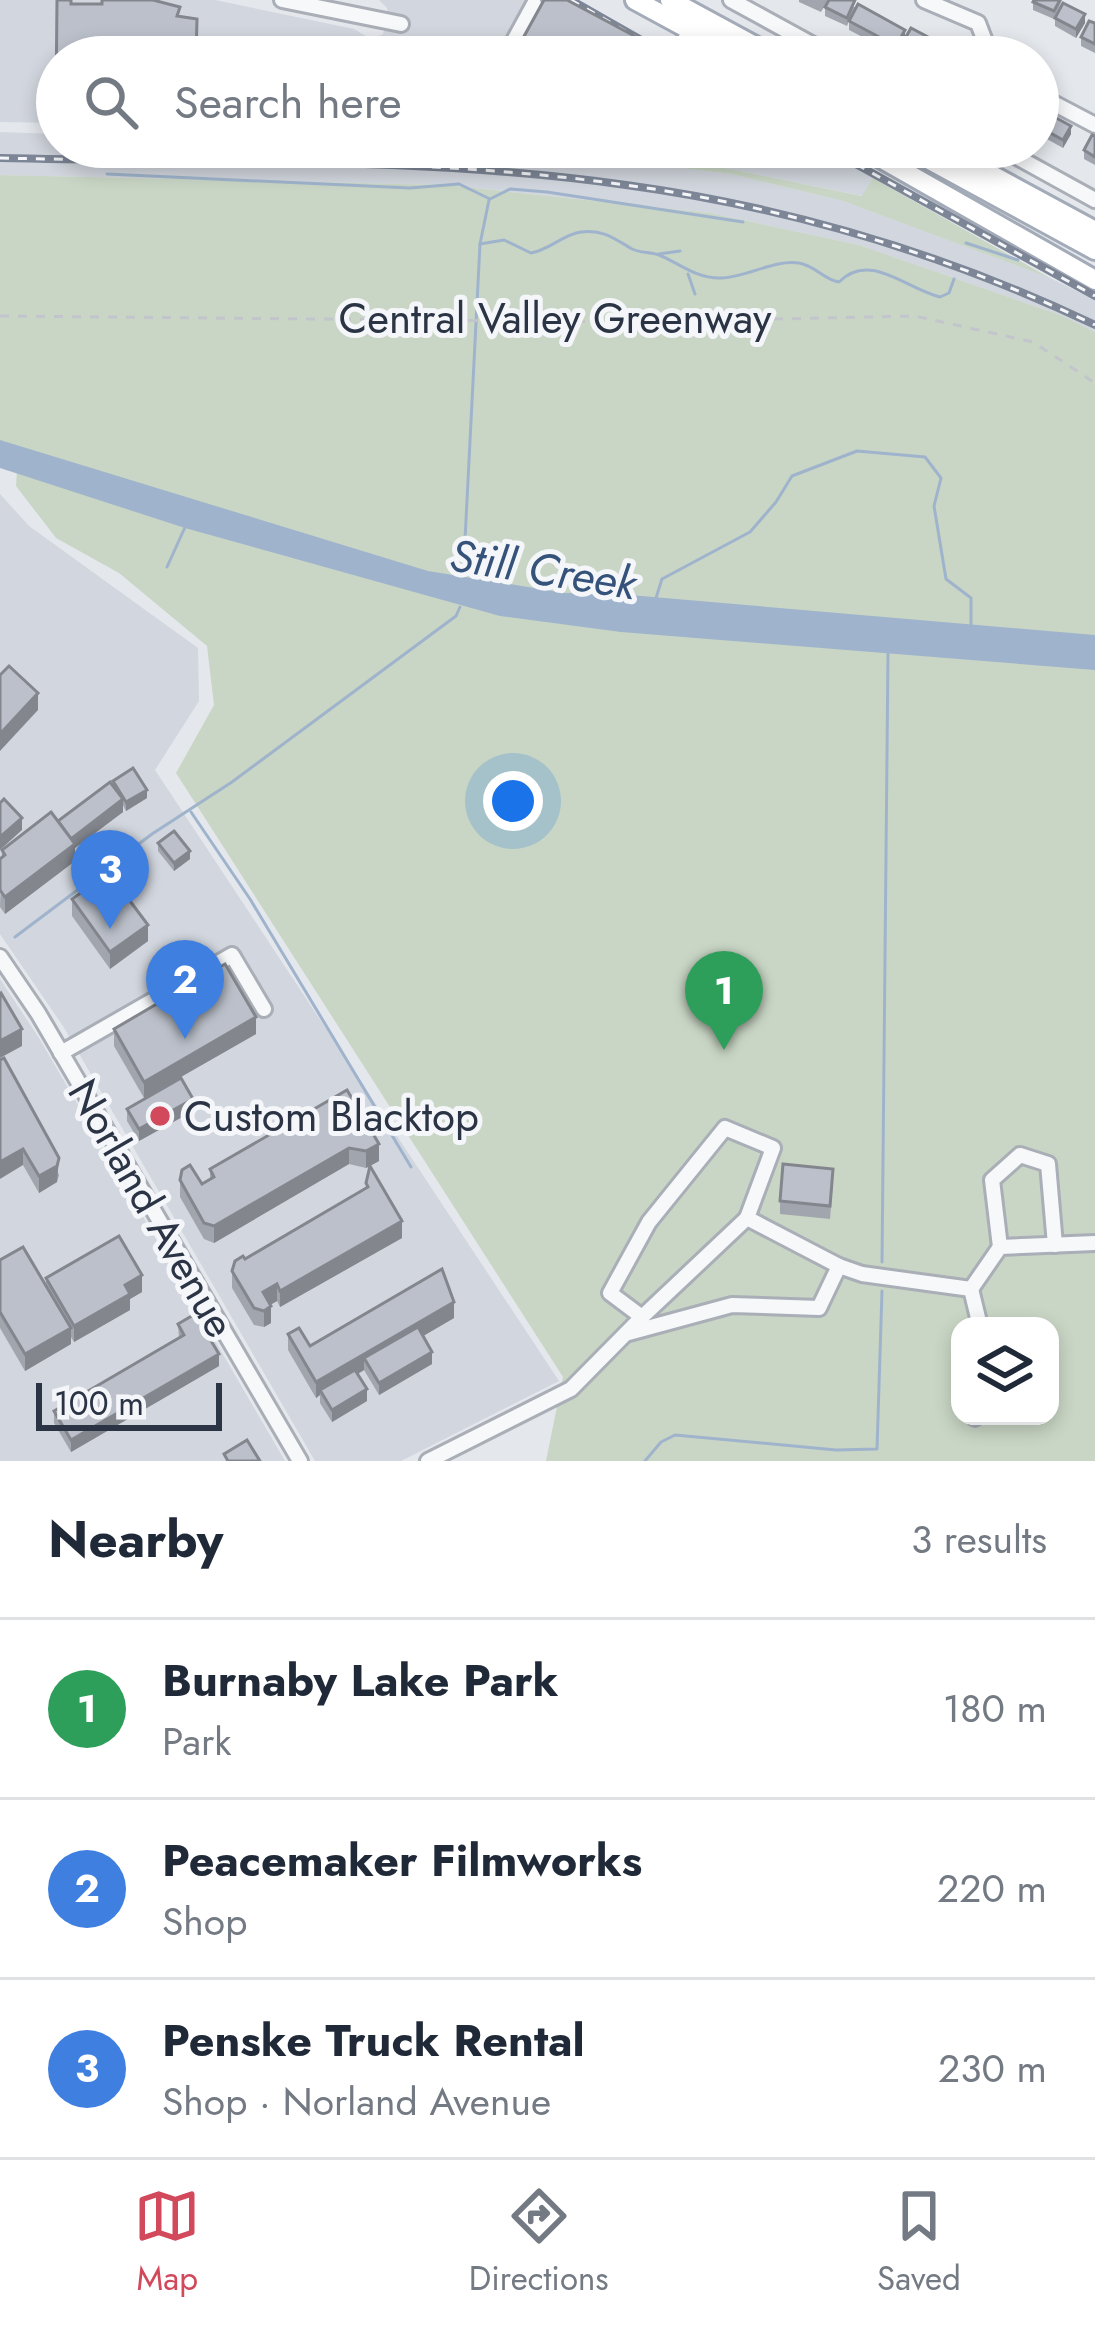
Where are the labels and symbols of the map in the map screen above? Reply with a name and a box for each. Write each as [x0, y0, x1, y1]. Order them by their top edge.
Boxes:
street label: Central Valley Greenway [339, 288, 772, 349]
water label: Still Creek [445, 523, 643, 617]
your location [483, 771, 543, 831]
pin: 3 [71, 830, 149, 929]
pin: 2 [146, 940, 224, 1039]
pin: 1 [685, 951, 763, 1050]
street label: Norland Avenue [53, 1068, 250, 1349]
place label: Custom Blacktop [184, 1086, 479, 1147]
marker: Custom Blacktop [147, 1103, 173, 1129]
scale bar [36, 1377, 222, 1430]

